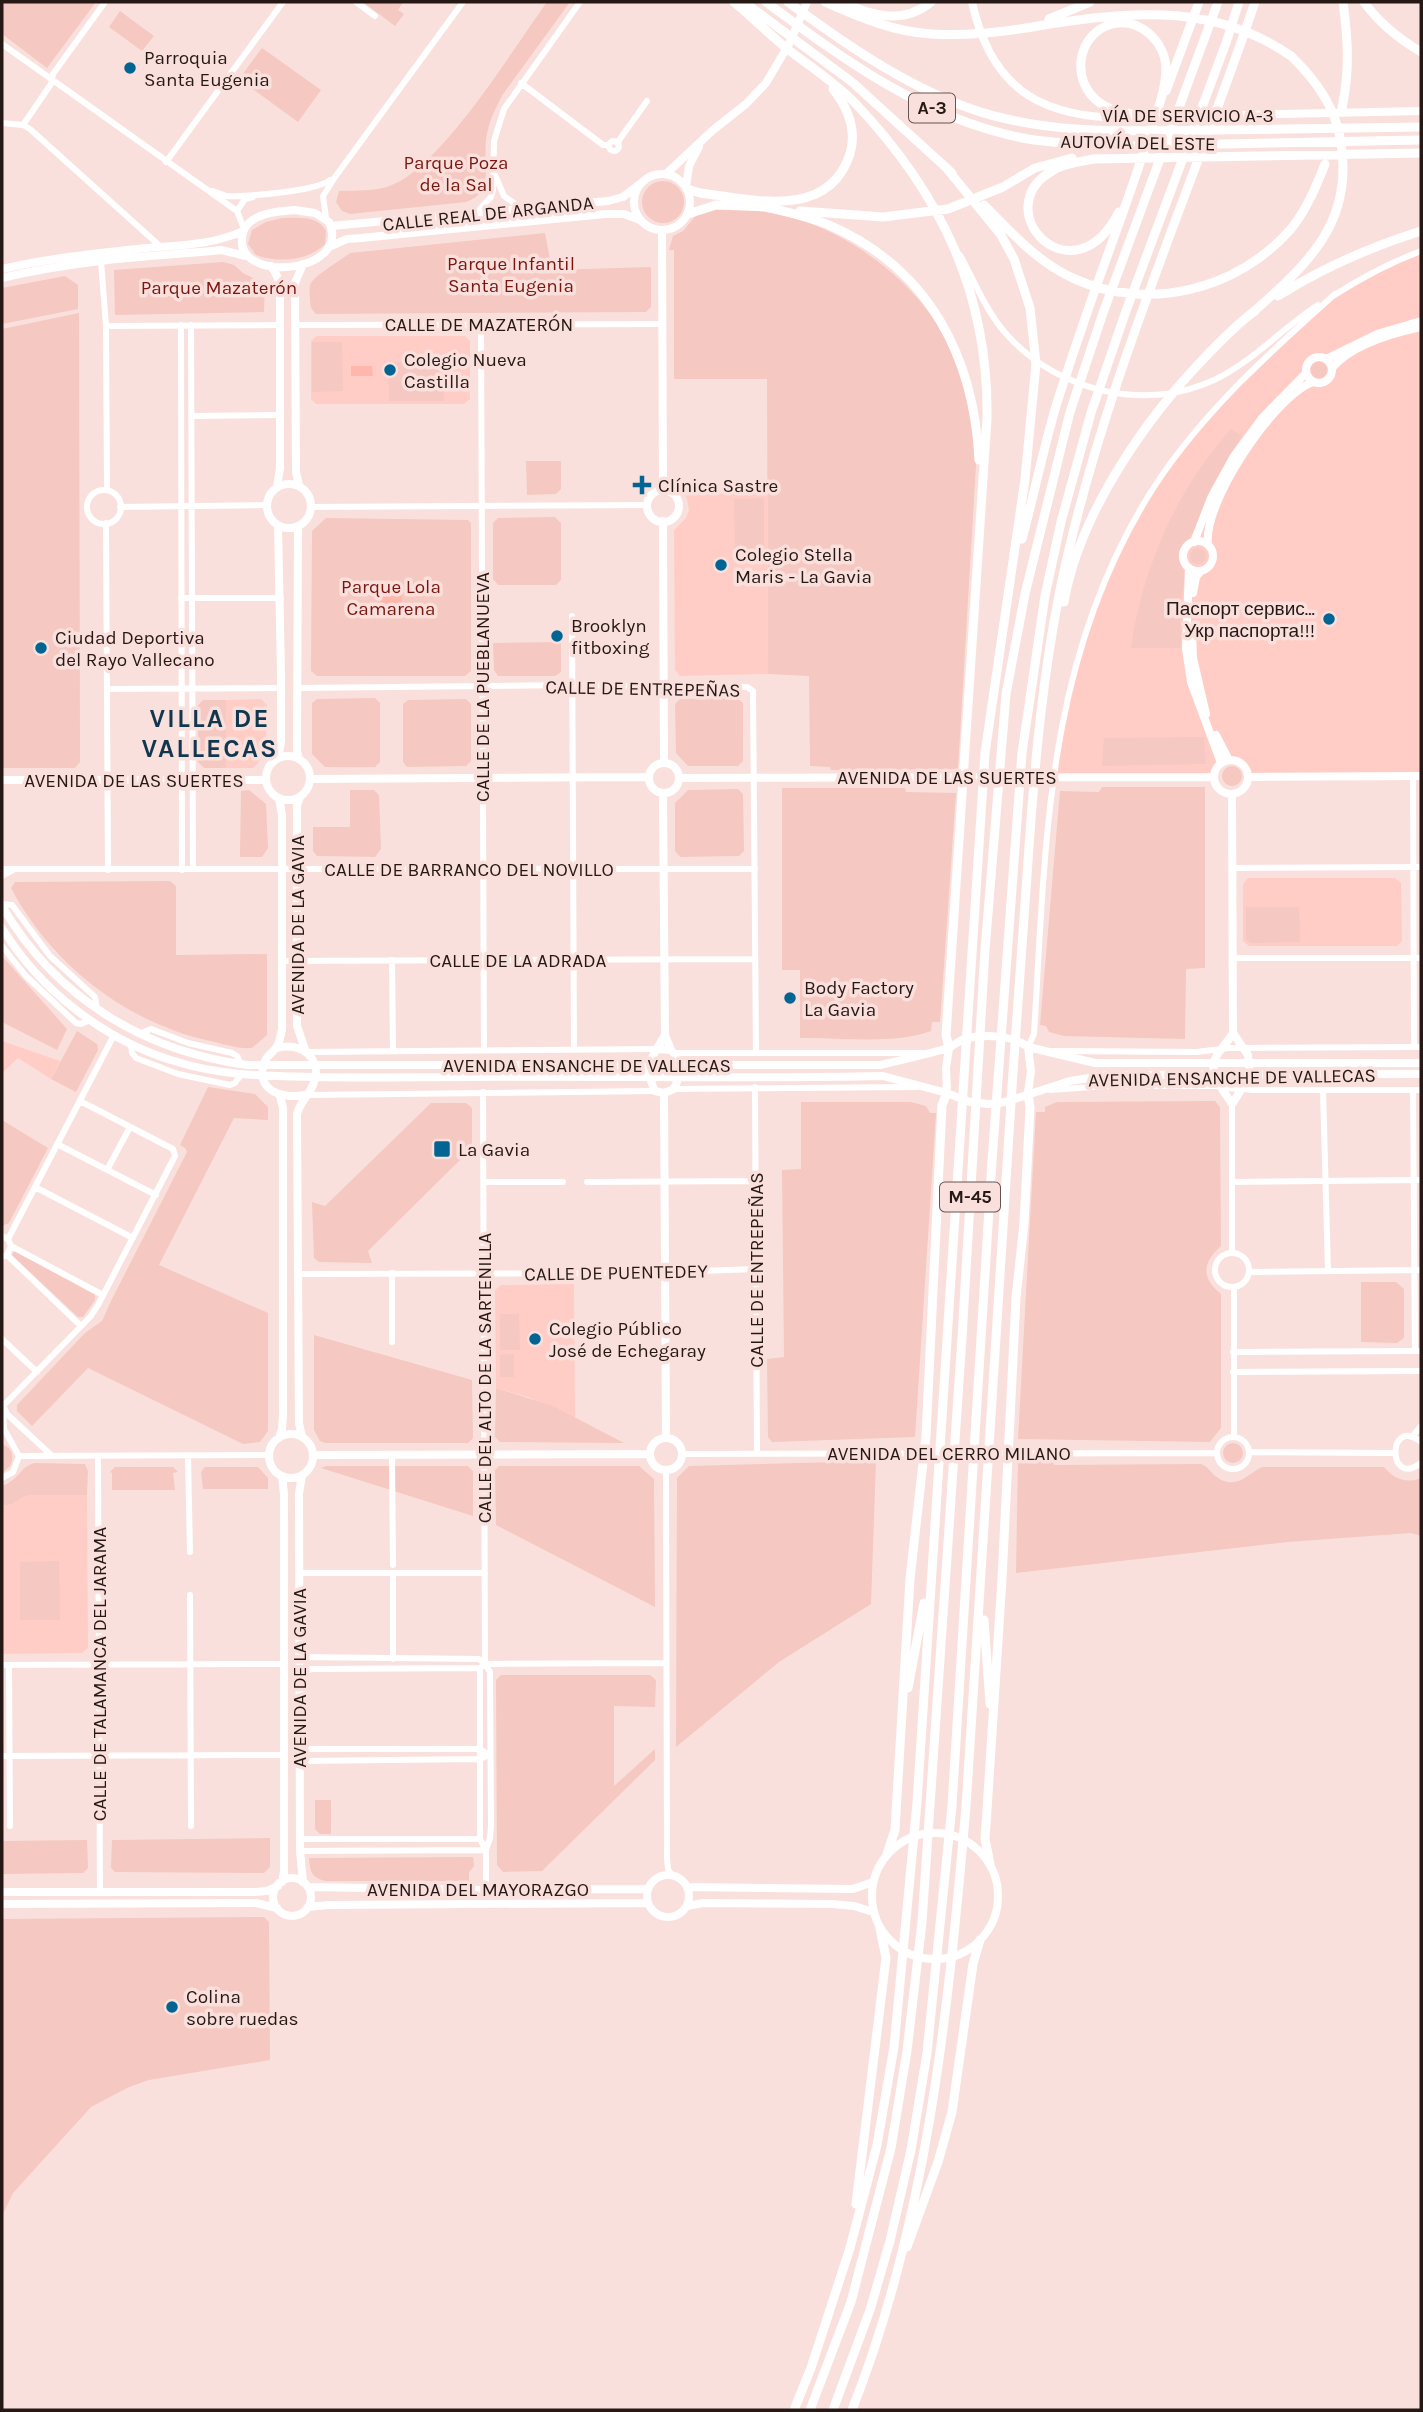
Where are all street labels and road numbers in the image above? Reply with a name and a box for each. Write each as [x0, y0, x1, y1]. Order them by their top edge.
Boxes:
road number: A-3 [909, 94, 955, 122]
street label: VÍA DE SERVICIO A-3 [1102, 104, 1274, 127]
street label: AUTOVÍA DEL ESTE [1060, 130, 1216, 155]
street label: CALLE REAL DE ARGANDA [382, 192, 595, 236]
street label: CALLE DE MAZATERÓN [385, 313, 573, 336]
street label: CALLE DE LA PUEBLANUEVA [472, 572, 494, 802]
street label: CALLE DE ENTREPEÑAS [545, 676, 741, 702]
street label: AVENIDA DE LAS SUERTES [837, 767, 1057, 789]
street label: AVENIDA DE LAS SUERTES [24, 770, 244, 792]
street label: AVENIDA DE LA GAVIA [287, 835, 309, 1015]
street label: CALLE DE BARRANCO DEL NOVILLO [324, 859, 614, 881]
street label: CALLE DE LA ADRADA [429, 950, 607, 972]
street label: AVENIDA ENSANCHE DE VALLECAS [443, 1055, 731, 1077]
street label: AVENIDA ENSANCHE DE VALLECAS [1088, 1064, 1376, 1092]
street label: CALLE DE ENTREPEÑAS [746, 1172, 768, 1368]
road number: M-45 [940, 1182, 1000, 1212]
street label: CALLE DEL ALTO DE LA SARTENILLA [474, 1233, 496, 1523]
street label: CALLE DE PUENTEDEY [524, 1260, 709, 1286]
street label: AVENIDA DEL CERRO MILANO [827, 1443, 1071, 1465]
street label: CALLE DE TALAMANCA DEL JARAMA [89, 1527, 111, 1821]
street label: AVENIDA DE LA GAVIA [289, 1588, 311, 1768]
street label: AVENIDA DEL MAYORAZGO [367, 1879, 589, 1901]

